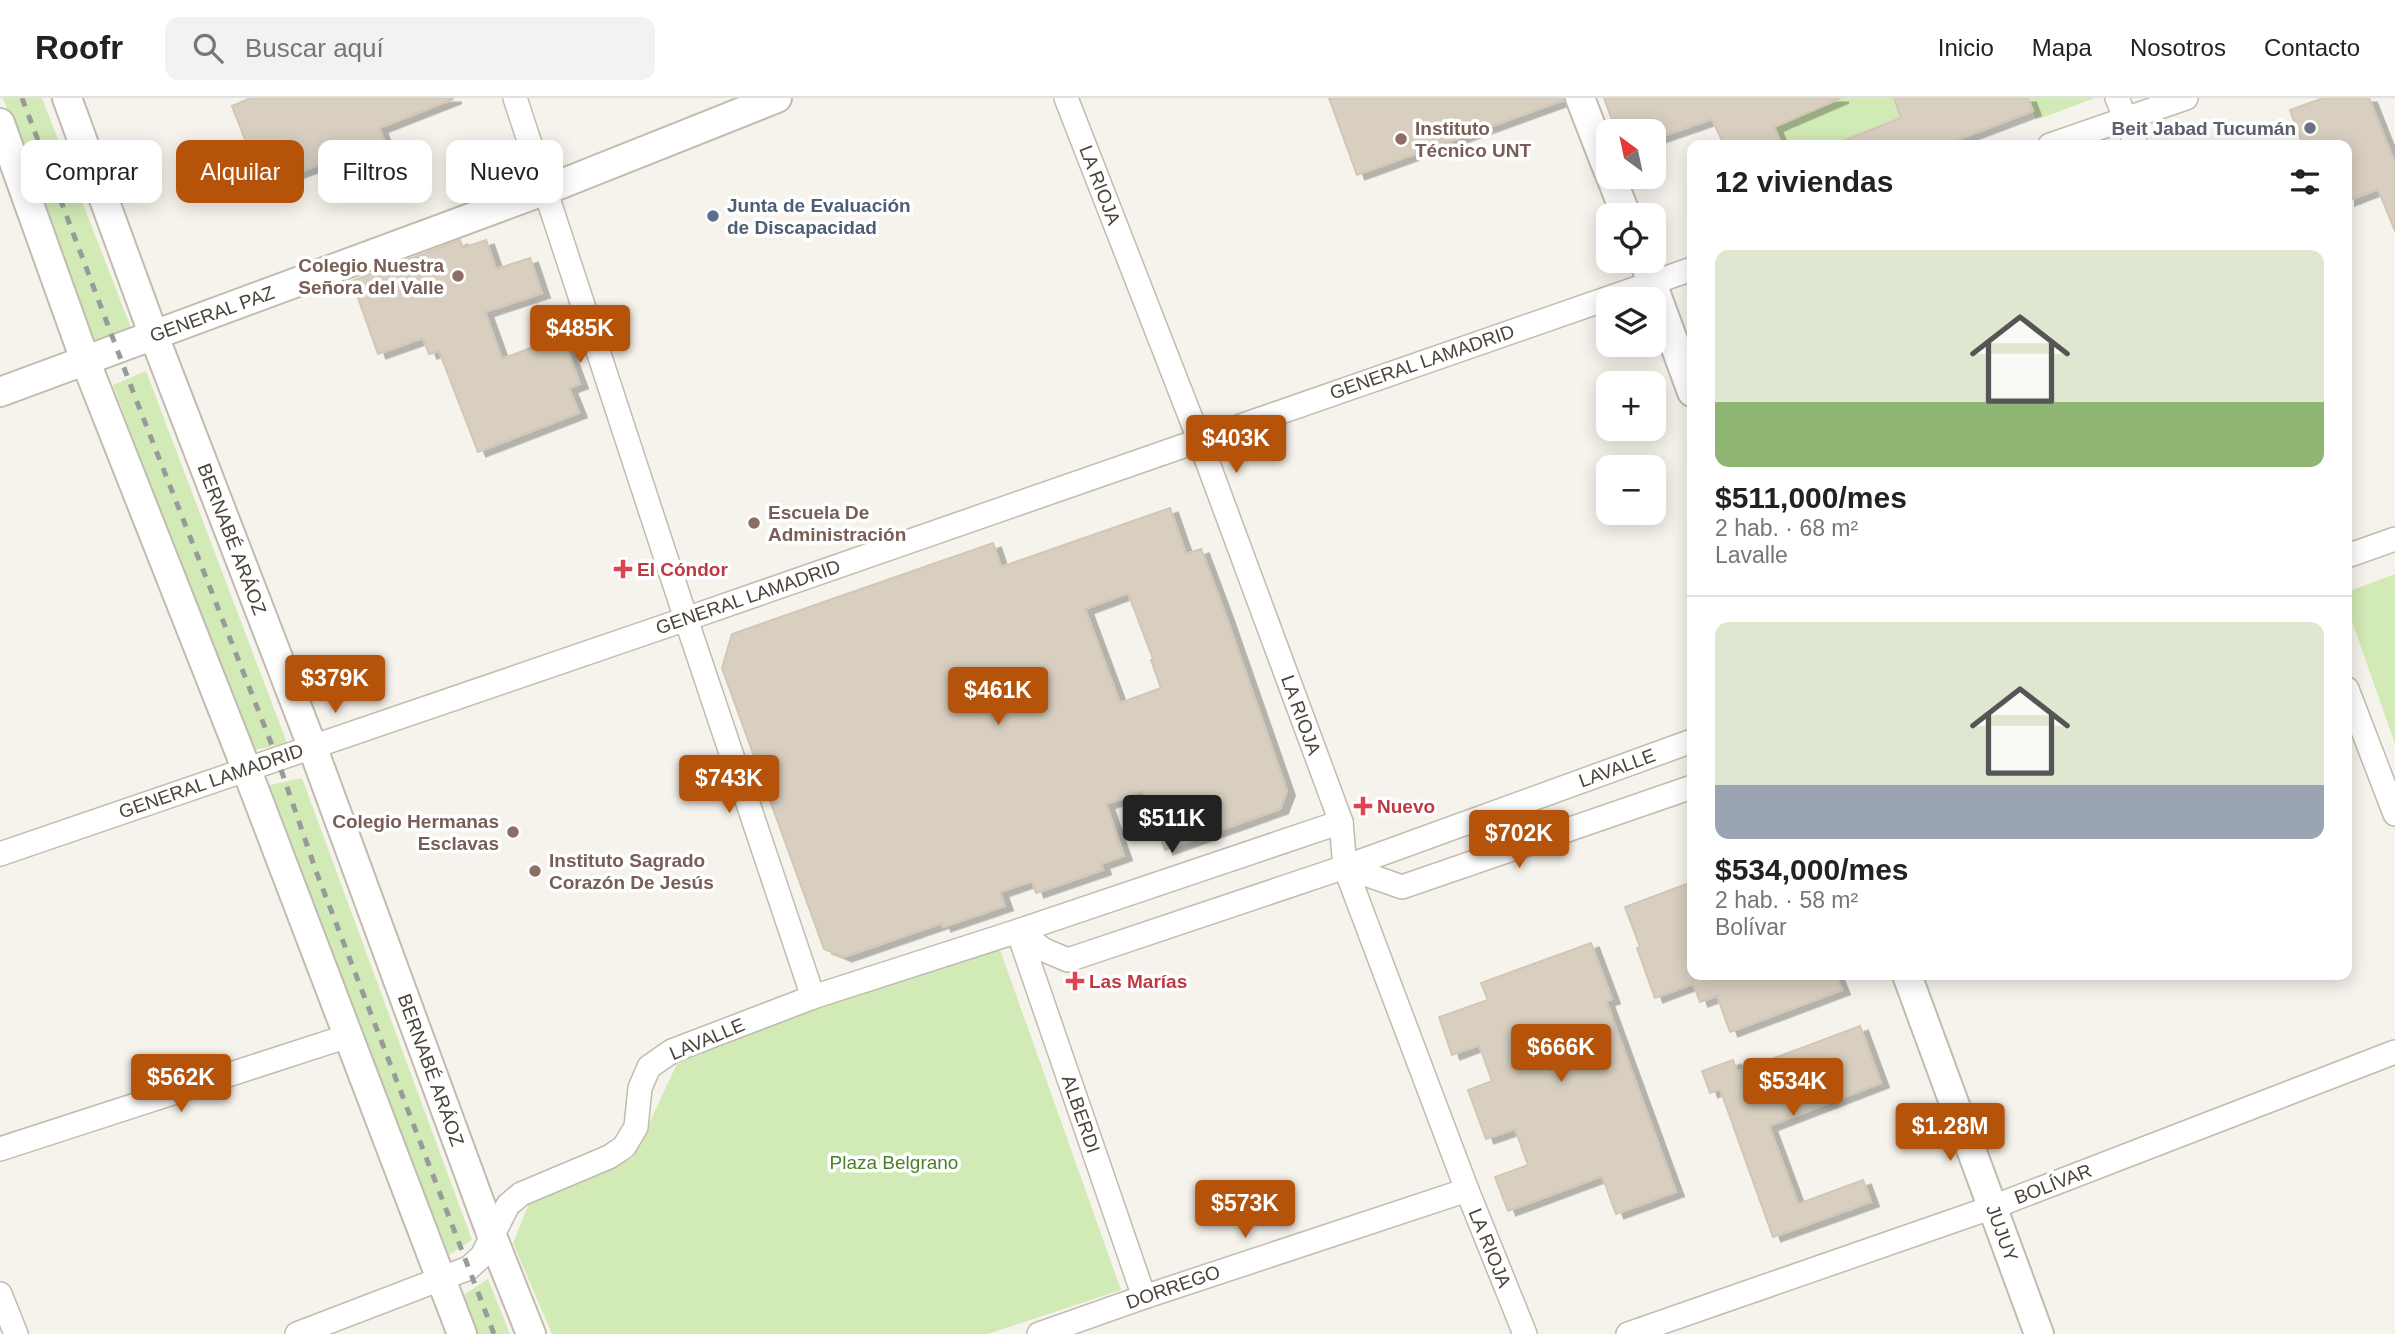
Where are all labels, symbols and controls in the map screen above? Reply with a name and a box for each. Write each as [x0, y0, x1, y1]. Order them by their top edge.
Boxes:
search box [165, 17, 655, 80]
text: Roofr [35, 29, 123, 66]
icon: search [189, 29, 227, 67]
text: Buscar aquí [245, 33, 384, 63]
text: Inicio [1938, 34, 1994, 61]
text: Mapa [2032, 34, 2092, 61]
text: Nosotros [2130, 34, 2226, 61]
text: Contacto [2264, 34, 2360, 61]
place label: Instituto Técnico UNT [1415, 118, 1532, 161]
place label: Beit Jabad Tucumán [2112, 118, 2296, 139]
north arrow [1596, 119, 1666, 189]
map controls [1596, 119, 1666, 525]
marker: Beit Jabad Tucumán [2302, 120, 2318, 136]
marker: Instituto Técnico UNT [1393, 131, 1409, 147]
chip: Comprar [21, 140, 162, 203]
chip: Alquilar [176, 140, 304, 203]
chip: Filtros [318, 140, 432, 203]
chip: Nuevo [446, 140, 563, 203]
street label: LA RIOJA [1075, 142, 1125, 228]
icon: filters [2286, 163, 2324, 201]
text: 12 viviendas [1715, 165, 1893, 198]
place label: Junta de Evaluación de Discapacidad [727, 195, 911, 238]
button: locate [1596, 203, 1666, 273]
marker: Junta de Evaluación de Discapacidad [705, 208, 721, 224]
place label: Colegio Nuestra Señora del Valle [298, 255, 444, 298]
marker: Colegio Nuestra Señora del Valle [450, 268, 466, 284]
street label: GENERAL PAZ [147, 282, 277, 346]
button: layers [1596, 287, 1666, 357]
icon: home [1957, 296, 2083, 422]
pin: $485K [531, 306, 629, 365]
text: $485K [546, 315, 614, 341]
street label: GENERAL LAMADRID [1327, 321, 1517, 403]
button: + [1596, 371, 1666, 441]
pin: $403K [1187, 416, 1285, 475]
text: $403K [1202, 425, 1270, 451]
button: − [1596, 455, 1666, 525]
street label: BERNABÉ ARÁOZ [193, 460, 271, 618]
text: $511,000/mes [1715, 481, 1907, 514]
place label: Escuela De Administración [768, 502, 906, 545]
marker: Escuela De Administración [746, 515, 762, 531]
text: 2 hab. · 68 m² [1715, 515, 1858, 541]
text: Lavalle [1715, 542, 1788, 568]
street label: GENERAL LAMADRID [653, 556, 843, 638]
place label: El Cóndor [637, 559, 728, 580]
marker: El Cóndor [615, 561, 631, 577]
pin: $379K [286, 656, 384, 715]
text: $379K [301, 665, 369, 691]
pin: $461K [949, 668, 1047, 727]
icon: home [1957, 668, 2083, 794]
street label: LA RIOJA [1277, 672, 1325, 758]
text: $461K [964, 677, 1032, 703]
street label: GENERAL LAMADRID [116, 740, 306, 822]
street label: LAVALLE [1576, 745, 1658, 791]
pin: $743K [680, 756, 778, 815]
text: $743K [695, 765, 763, 791]
pin: $511K [1123, 796, 1221, 855]
place label: Nuevo [1377, 796, 1435, 817]
marker: Nuevo [1355, 798, 1371, 814]
text: $511K [1139, 805, 1205, 831]
pin: $702K [1470, 810, 1568, 870]
place label: Colegio Hermanas Esclavas [332, 811, 499, 854]
text: $702K [1485, 820, 1553, 846]
marker: Colegio Hermanas Esclavas [505, 824, 521, 840]
place label: Instituto Sagrado Corazón De Jesús [549, 850, 714, 893]
text: $534,000/mes [1715, 853, 1909, 886]
marker: Instituto Sagrado Corazón De Jesús [527, 863, 543, 879]
text: 2 hab. · 58 m² [1715, 887, 1858, 913]
text: Bolívar [1715, 914, 1787, 940]
place label: Las Marías [1089, 971, 1187, 992]
marker: Las Marías [1067, 973, 1083, 989]
street label: BERNABÉ ARÁOZ [394, 991, 468, 1149]
street label: LAVALLE [666, 1014, 748, 1064]
pin: $666K [1512, 1024, 1610, 1084]
text: $666K [1527, 1034, 1595, 1060]
pin: $562K [132, 1054, 230, 1114]
pin: $534K [1744, 1058, 1842, 1118]
text: $562K [147, 1064, 215, 1090]
text: $534K [1759, 1068, 1827, 1094]
street label: ALBERDI [1058, 1072, 1104, 1156]
pin: $1.28M [1893, 1104, 2007, 1163]
text: $1.28M [1912, 1113, 1988, 1139]
park label: Plaza Belgrano [830, 1152, 958, 1173]
street label: BOLÍVAR [2011, 1160, 2095, 1208]
pin: $573K [1196, 1180, 1294, 1240]
text: $573K [1211, 1190, 1279, 1216]
street label: JUJUY [1982, 1202, 2022, 1265]
street label: LA RIOJA [1465, 1205, 1515, 1291]
street label: DORREGO [1123, 1261, 1223, 1313]

